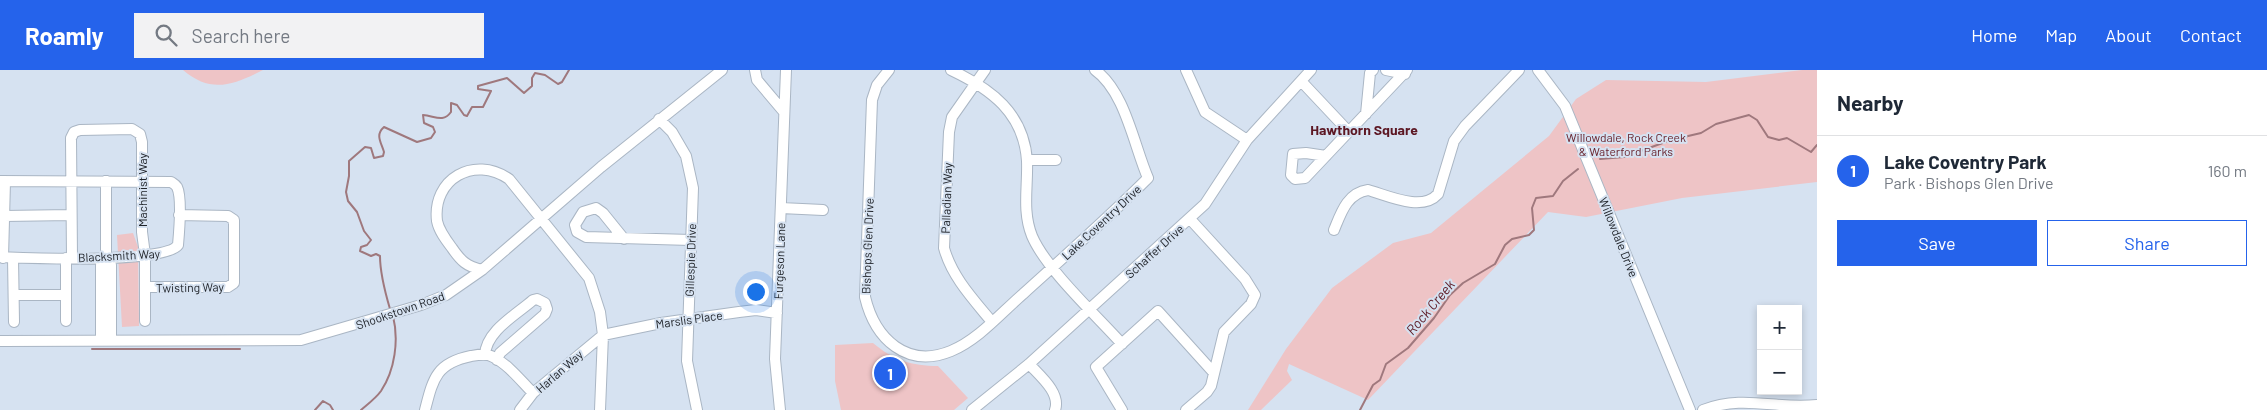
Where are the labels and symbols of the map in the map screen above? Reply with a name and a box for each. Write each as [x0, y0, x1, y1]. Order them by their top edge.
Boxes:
district label: Hawthorn Square [1310, 121, 1418, 138]
park label: Willowdale, Rock Creek & Waterford Parks [1566, 130, 1686, 158]
street label: Machinist Way [135, 152, 149, 227]
street label: Palladian Way [938, 162, 954, 234]
street label: Lake Coventry Drive [1058, 182, 1144, 262]
street label: Willowdale Drive [1597, 195, 1641, 279]
street label: Bishops Glen Drive [858, 198, 876, 294]
street label: Schaffer Drive [1122, 221, 1186, 281]
street label: Furgeson Lane [771, 222, 787, 300]
street label: Gillespie Drive [682, 223, 698, 297]
street label: Blacksmith Way [78, 246, 161, 264]
water label: Rock Creek [1402, 276, 1458, 338]
street label: Twisting Way [156, 279, 225, 295]
your location [743, 279, 769, 305]
street label: Shookstown Road [354, 288, 446, 332]
street label: Marslis Place [655, 307, 723, 331]
street label: Harlan Way [533, 346, 586, 395]
pin: 1 [874, 354, 906, 392]

